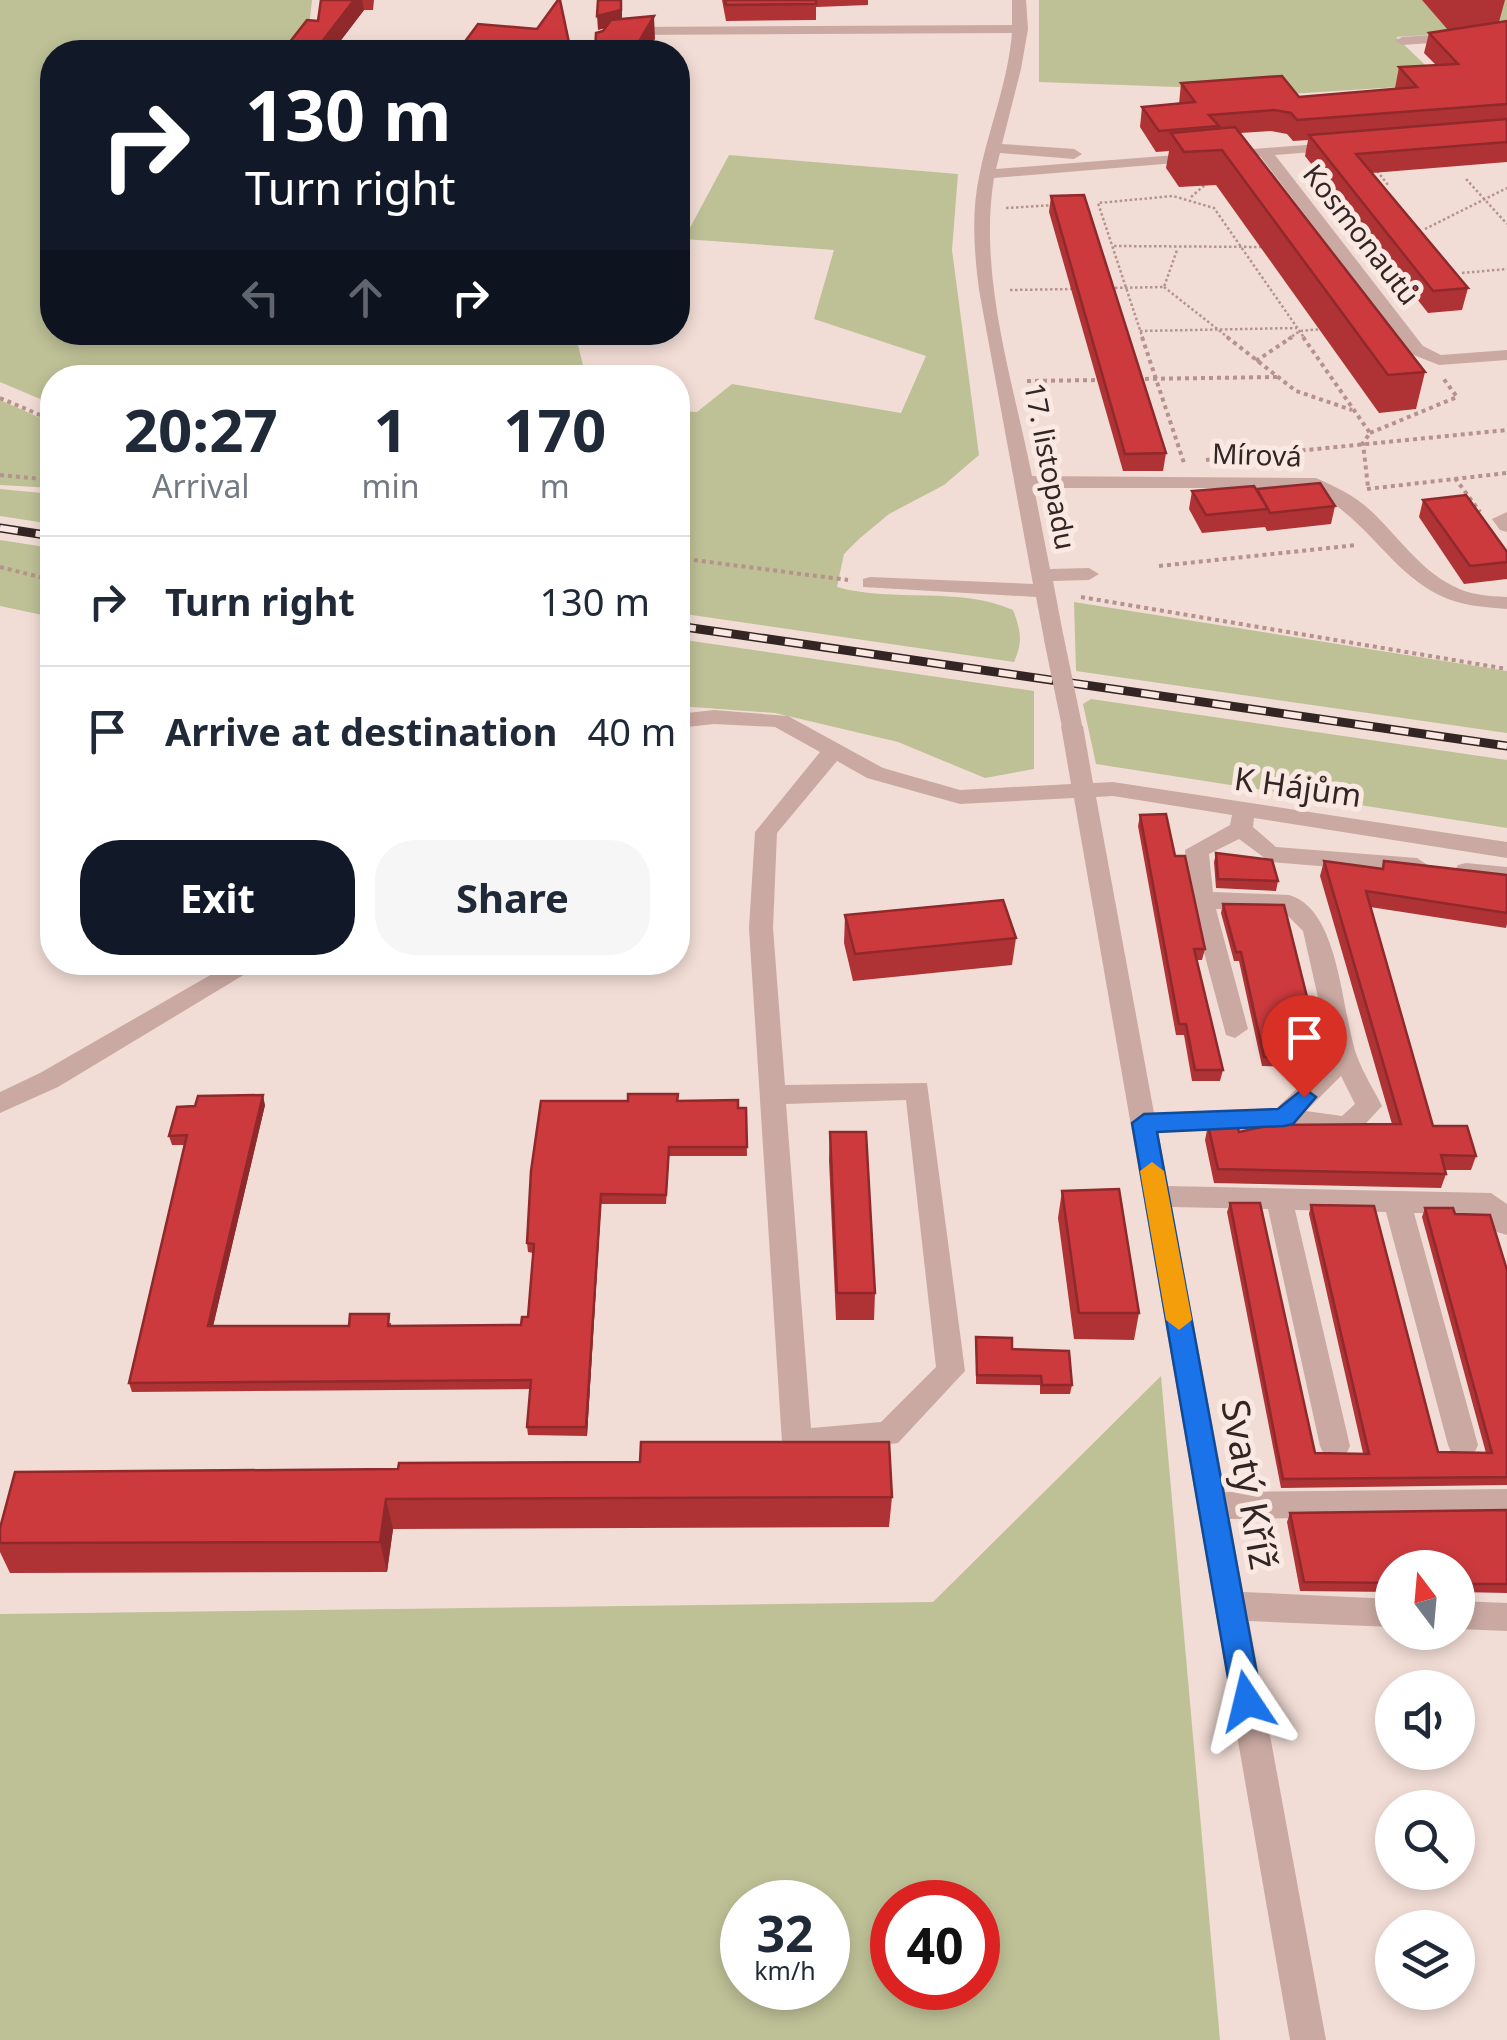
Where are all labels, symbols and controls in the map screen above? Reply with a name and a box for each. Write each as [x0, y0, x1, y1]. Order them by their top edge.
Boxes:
text: 130 m [245, 66, 452, 162]
icon: right [80, 80, 210, 210]
street label: Kosmonautů [1295, 156, 1429, 312]
text: Turn right [245, 157, 456, 218]
icon: left [233, 270, 288, 325]
icon: ahead [338, 270, 393, 325]
icon: right [443, 270, 498, 325]
street label: 17. listopadu [1016, 379, 1086, 553]
text: 20:27 [124, 388, 278, 470]
text: 1 [373, 388, 408, 470]
text: 170 [503, 388, 606, 470]
street label: Mírová [1211, 433, 1303, 475]
text: Arrival [152, 464, 250, 507]
text: min [362, 464, 420, 507]
text: m [540, 464, 570, 507]
icon: right [80, 574, 135, 629]
text: Turn right [165, 575, 355, 627]
text: 130 m [539, 575, 650, 627]
icon: arrive [80, 704, 135, 759]
text: Arrive at destination [165, 705, 557, 757]
text: 40 m [587, 705, 676, 757]
street label: K Hájům [1232, 756, 1364, 816]
button: Exit [80, 840, 355, 955]
button: Share [375, 840, 650, 955]
pin [1262, 995, 1347, 1098]
icon: arrive [1277, 1010, 1332, 1065]
street label: Svatý Kříž [1211, 1395, 1291, 1573]
north arrow [1375, 1550, 1475, 1650]
map controls [1375, 1550, 1475, 2010]
position arrow [1195, 1649, 1299, 1753]
button: sound [1375, 1670, 1475, 1770]
button: search [1375, 1790, 1475, 1890]
speed limit sign: 40 [870, 1880, 1000, 2010]
text: 32 [756, 1899, 814, 1967]
button: layers [1375, 1910, 1475, 2010]
text: km/h [754, 1953, 816, 1987]

